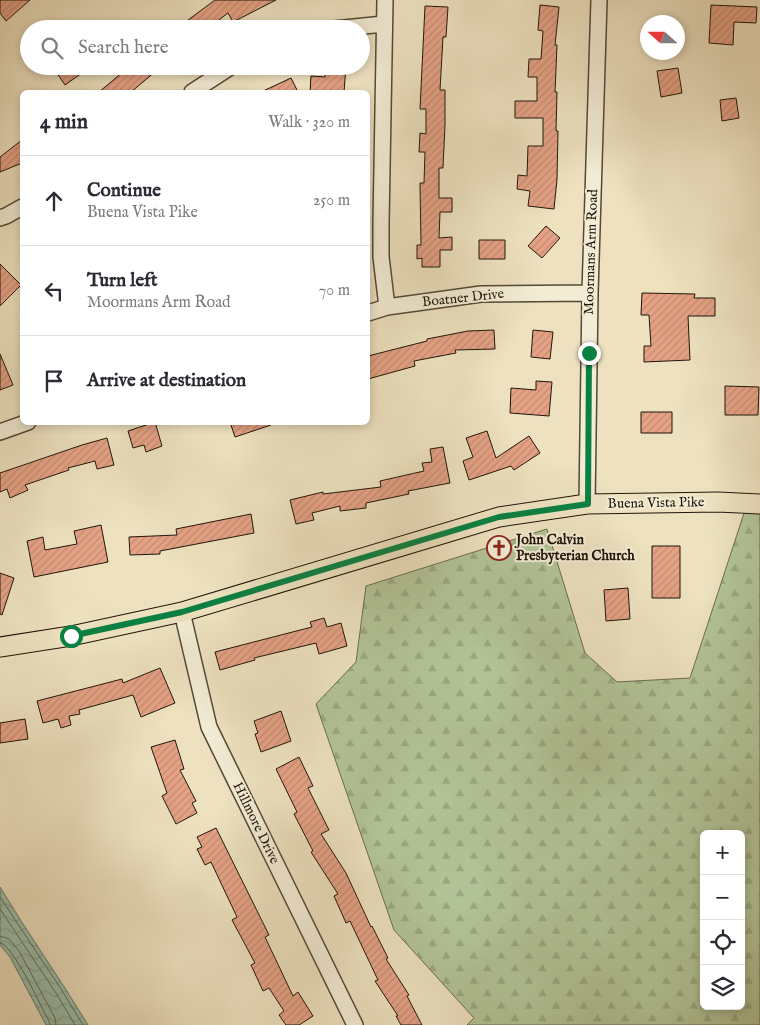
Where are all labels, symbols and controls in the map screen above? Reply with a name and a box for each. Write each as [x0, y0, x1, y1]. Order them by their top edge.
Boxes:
north arrow [640, 15, 685, 60]
search box [20, 20, 370, 75]
icon: search [38, 34, 66, 62]
text: Search here [78, 36, 169, 60]
text: 4 min [40, 109, 88, 136]
text: Walk · 320 m [268, 113, 350, 133]
text: Continue [87, 179, 161, 203]
icon: ahead [40, 187, 68, 215]
street label: Moormans Arm Road [580, 188, 602, 315]
text: 250 m [313, 191, 350, 211]
text: Buena Vista Pike [87, 203, 198, 223]
text: Turn left [87, 269, 158, 293]
icon: left [40, 277, 68, 305]
text: 70 m [319, 281, 350, 301]
street label: Boatner Drive [421, 285, 505, 311]
text: Moormans Arm Road [87, 293, 231, 313]
route end [578, 342, 601, 365]
icon: arrive [40, 367, 68, 395]
text: Arrive at destination [87, 369, 246, 393]
street label: Buena Vista Pike [607, 493, 705, 513]
place label: John Calvin Presbyterian Church [514, 531, 635, 565]
church icon: John Calvin Presbyterian Church [486, 535, 512, 561]
route start [60, 625, 83, 648]
street label: Hillmore Drive [228, 779, 284, 867]
map controls [700, 830, 745, 1010]
button: + [700, 830, 745, 875]
button: − [700, 875, 745, 920]
button: locate [700, 920, 745, 965]
button: layers [700, 965, 745, 1010]

